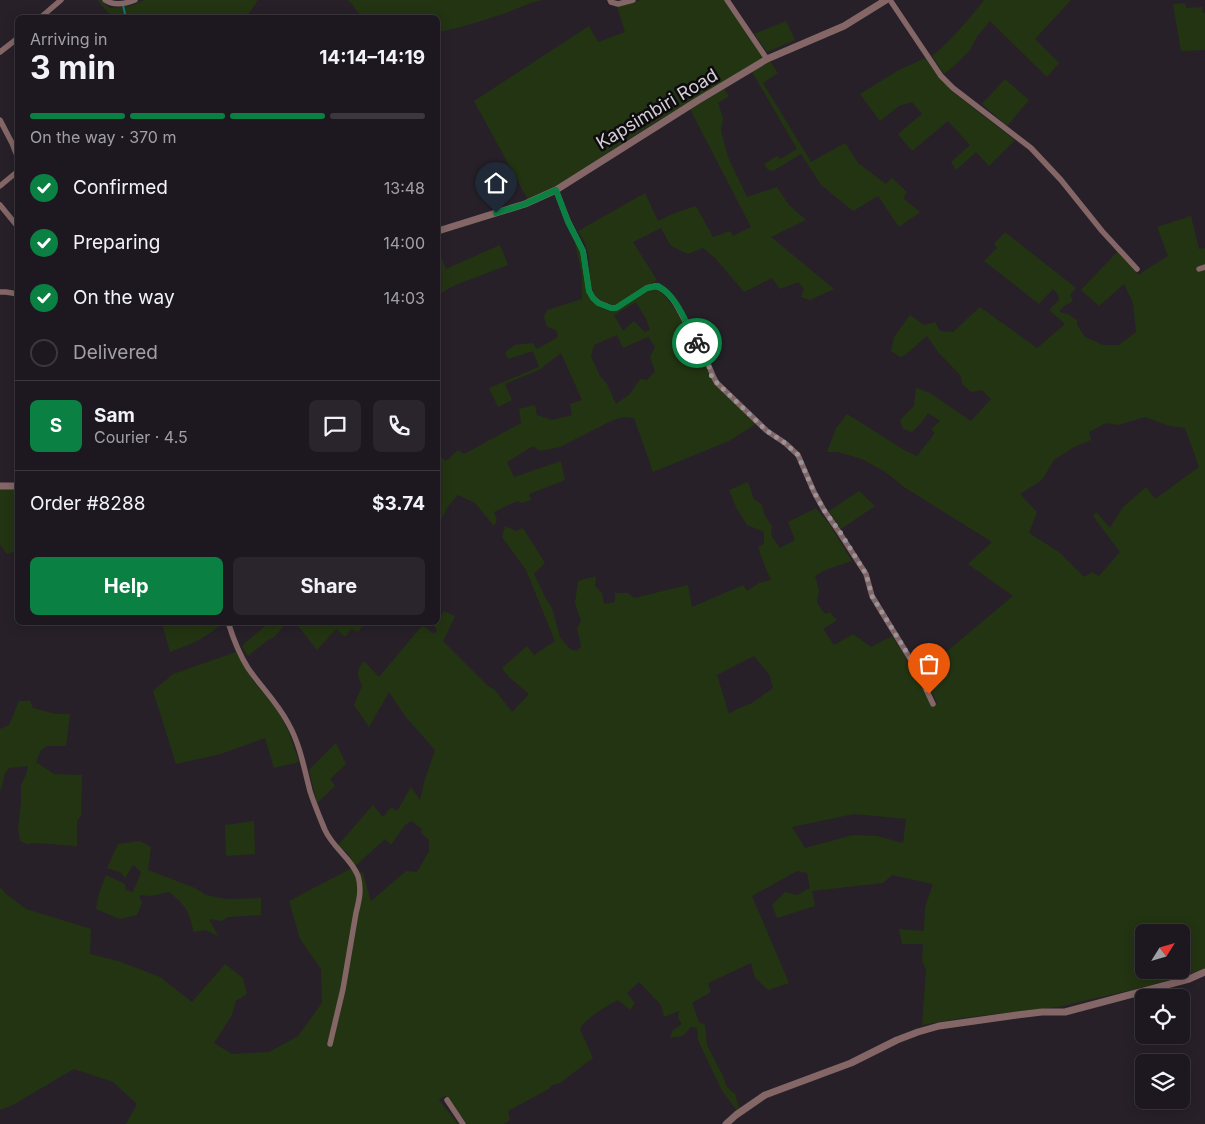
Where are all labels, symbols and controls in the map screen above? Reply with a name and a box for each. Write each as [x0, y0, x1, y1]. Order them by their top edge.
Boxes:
text: Arriving in [30, 29, 107, 49]
text: 14:14–14:19 [319, 46, 425, 69]
text: 3 min [30, 48, 116, 87]
street label: Kapsimbiri Road [592, 64, 721, 153]
text: On the way · 370 m [30, 127, 176, 147]
pin [475, 162, 517, 213]
icon: home [482, 169, 510, 197]
icon: check [30, 174, 58, 202]
text: Confirmed [73, 176, 168, 199]
text: 13:48 [384, 178, 425, 198]
icon: check [30, 229, 58, 257]
text: Preparing [73, 231, 160, 254]
text: 14:00 [383, 233, 425, 253]
icon: check [30, 284, 58, 312]
text: On the way [73, 286, 175, 309]
text: 14:03 [384, 288, 425, 308]
courier [672, 318, 722, 368]
icon: bike [683, 329, 711, 357]
text: Delivered [73, 341, 158, 364]
button: chat [309, 400, 361, 452]
button: phone [373, 400, 425, 452]
text: Sam [94, 404, 135, 427]
text: S [50, 414, 62, 437]
text: Courier · 4.5 [94, 427, 188, 447]
text: Order #8288 [30, 492, 145, 515]
text: $3.74 [372, 492, 425, 515]
button: Help [30, 557, 223, 615]
button: Share [233, 557, 425, 615]
pin [908, 643, 950, 694]
icon: bag [915, 650, 943, 678]
north arrow [1135, 924, 1190, 979]
map controls [1135, 924, 1190, 1109]
button: locate [1135, 989, 1190, 1044]
button: layers [1135, 1054, 1190, 1109]

